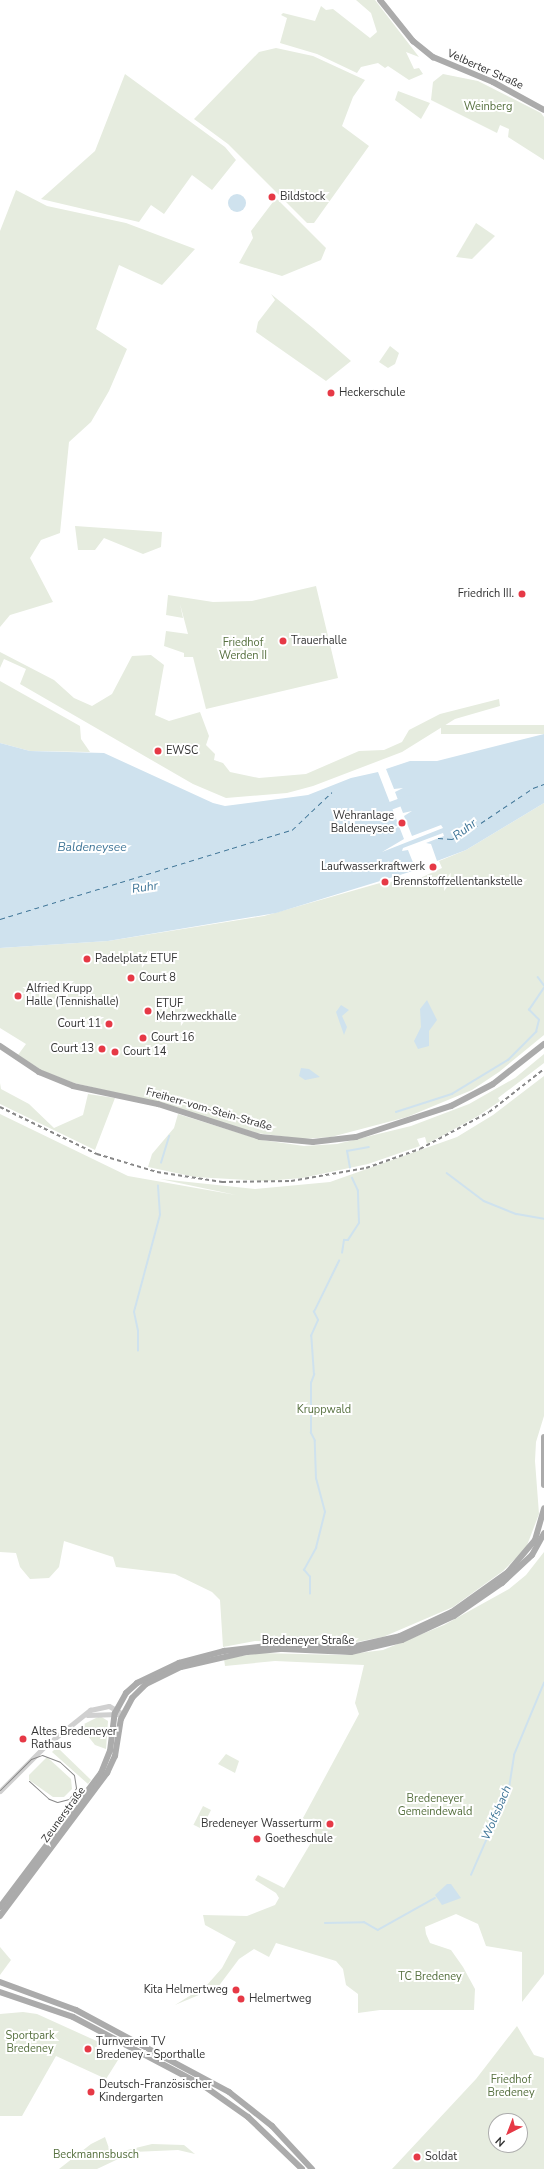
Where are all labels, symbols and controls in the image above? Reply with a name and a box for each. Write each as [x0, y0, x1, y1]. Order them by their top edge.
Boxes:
street label: Velberter Straße [445, 47, 525, 93]
park label: Weinberg [464, 100, 512, 114]
place label: Bildstock [280, 190, 325, 204]
marker: Bildstock [267, 192, 277, 202]
place label: Heckerschule [339, 386, 405, 400]
marker: Heckerschule [326, 388, 336, 398]
place label: Friedrich III. [458, 587, 514, 601]
marker: Friedrich III. [517, 589, 527, 599]
place label: Trauerhalle [291, 634, 347, 648]
marker: Trauerhalle [278, 636, 288, 646]
park label: Friedhof Werden II [219, 637, 267, 663]
place label: EWSC [166, 744, 198, 758]
marker: EWSC [153, 746, 163, 756]
place label: Wehranlage Baldeneysee [331, 810, 394, 836]
water label: Ruhr [450, 816, 480, 844]
marker: Wehranlage Baldeneysee [397, 818, 407, 828]
water label: Baldeneysee [57, 841, 127, 855]
place label: Laufwasserkraftwerk [321, 860, 425, 874]
marker: Laufwasserkraftwerk [428, 862, 438, 872]
place label: Brennstoffzellentankstelle [393, 875, 523, 889]
marker: Brennstoffzellentankstelle [380, 877, 390, 887]
water label: Ruhr [131, 879, 159, 897]
place label: Padelplatz ETUF [95, 952, 177, 966]
marker: Padelplatz ETUF [82, 954, 92, 964]
place label: Court 8 [139, 971, 176, 985]
marker: Court 8 [126, 973, 136, 983]
place label: Alfried Krupp Halle (Tennishalle) [26, 983, 119, 1009]
marker: Alfried Krupp Halle (Tennishalle) [13, 991, 23, 1001]
place label: ETUF Mehrzweckhalle [156, 998, 236, 1024]
marker: ETUF Mehrzweckhalle [143, 1006, 153, 1016]
place label: Court 11 [58, 1017, 101, 1031]
marker: Court 11 [104, 1019, 114, 1029]
place label: Court 16 [151, 1031, 194, 1045]
marker: Court 16 [138, 1033, 148, 1043]
place label: Court 13 [51, 1042, 94, 1056]
marker: Court 13 [97, 1044, 107, 1054]
place label: Court 14 [123, 1045, 166, 1059]
marker: Court 14 [110, 1047, 120, 1057]
street label: Freiherr-vom-Stein-Straße [144, 1086, 274, 1134]
park label: Kruppwald [297, 1403, 351, 1417]
street label: Bredeneyer Straße [262, 1634, 354, 1648]
place label: Altes Bredeneyer Rathaus [31, 1726, 117, 1752]
marker: Altes Bredeneyer Rathaus [18, 1734, 28, 1744]
water label: Wolfsbach [479, 1783, 515, 1843]
street label: Zeunerstraße [39, 1785, 89, 1845]
park label: Bredeneyer Gemeindewald [398, 1793, 472, 1819]
place label: Bredeneyer Wasserturm [201, 1817, 322, 1831]
marker: Bredeneyer Wasserturm [325, 1819, 335, 1829]
place label: Goetheschule [265, 1832, 333, 1846]
marker: Goetheschule [252, 1834, 262, 1844]
park label: TC Bredeney [398, 1970, 462, 1984]
place label: Kita Helmertweg [144, 1983, 228, 1997]
marker: Kita Helmertweg [231, 1985, 241, 1995]
place label: Helmertweg [249, 1992, 311, 2006]
marker: Helmertweg [236, 1994, 246, 2004]
park label: Sportpark Bredeney [5, 2030, 55, 2056]
place label: Turnverein TV Bredeney - Sporthalle [96, 2036, 205, 2062]
marker: Turnverein TV Bredeney - Sporthalle [83, 2044, 93, 2054]
park label: Friedhof Bredeney [487, 2074, 535, 2100]
place label: Deutsch-Französischer Kindergarten [99, 2079, 212, 2105]
marker: Deutsch-Französischer Kindergarten [86, 2087, 96, 2097]
north arrow [488, 2113, 528, 2153]
text: N [492, 2133, 508, 2150]
park label: Beckmannsbusch [53, 2148, 139, 2162]
place label: Soldat [425, 2150, 457, 2164]
marker: Soldat [412, 2152, 422, 2162]

